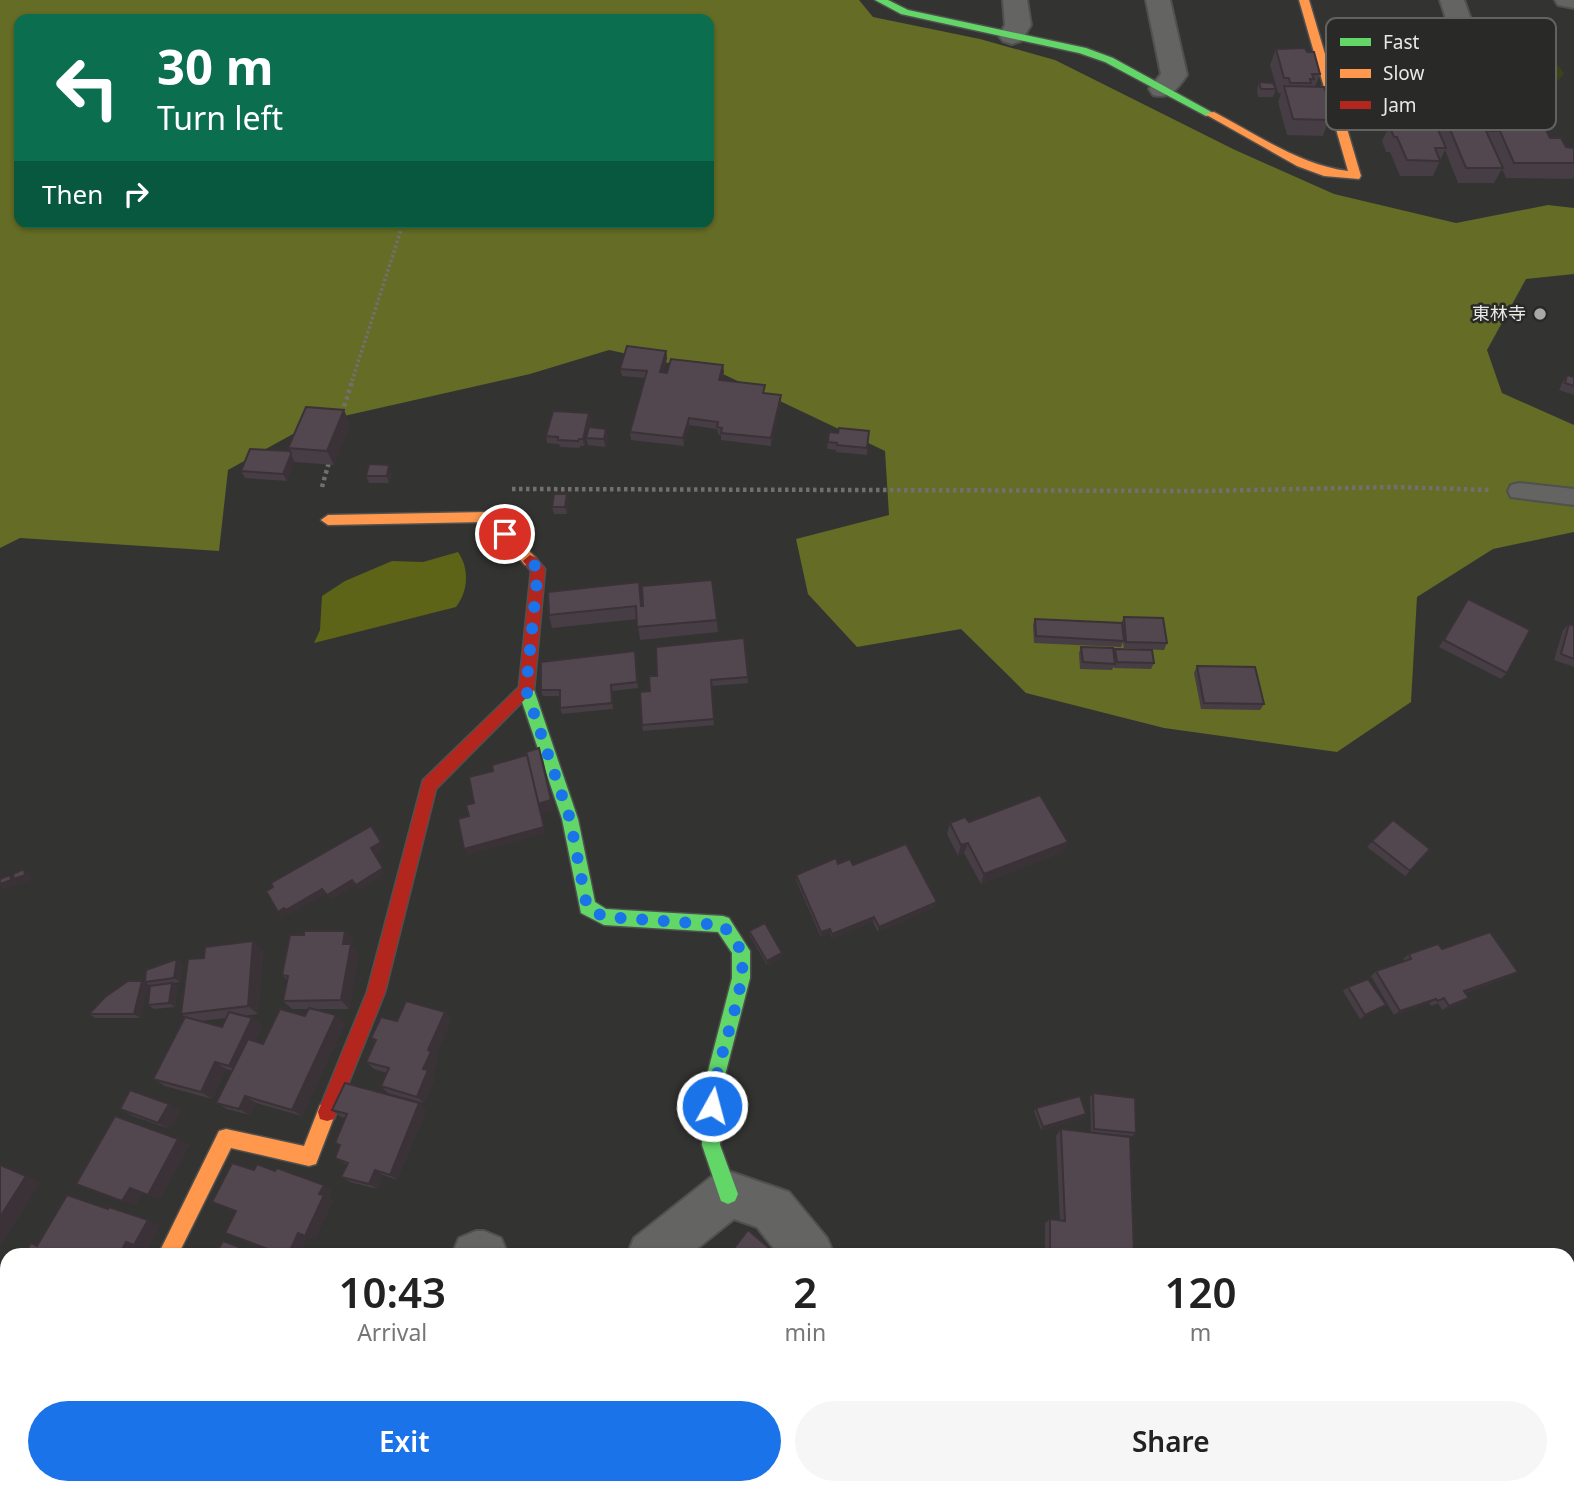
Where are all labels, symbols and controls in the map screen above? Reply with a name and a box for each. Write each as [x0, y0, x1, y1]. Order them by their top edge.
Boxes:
legend [1326, 18, 1556, 130]
text: Fast [1383, 29, 1420, 55]
text: 30 m [157, 33, 274, 99]
icon: left [42, 42, 133, 133]
text: Slow [1383, 60, 1424, 86]
text: Jam [1381, 92, 1417, 118]
text: Turn left [157, 96, 283, 139]
icon: right [117, 175, 155, 213]
text: Then [42, 176, 103, 212]
place label: 東林寺 [1472, 301, 1526, 325]
marker: 東林寺 [1532, 306, 1548, 322]
pin [475, 504, 535, 564]
icon: arrive [486, 515, 524, 553]
position arrow [675, 1069, 749, 1143]
text: 10:43 [338, 1263, 446, 1320]
text: 2 [793, 1263, 817, 1320]
text: 120 [1165, 1263, 1237, 1320]
text: Arrival [357, 1316, 427, 1348]
text: min [784, 1316, 826, 1348]
text: m [1190, 1316, 1211, 1348]
button: Exit [28, 1401, 781, 1481]
button: Share [795, 1401, 1547, 1481]

